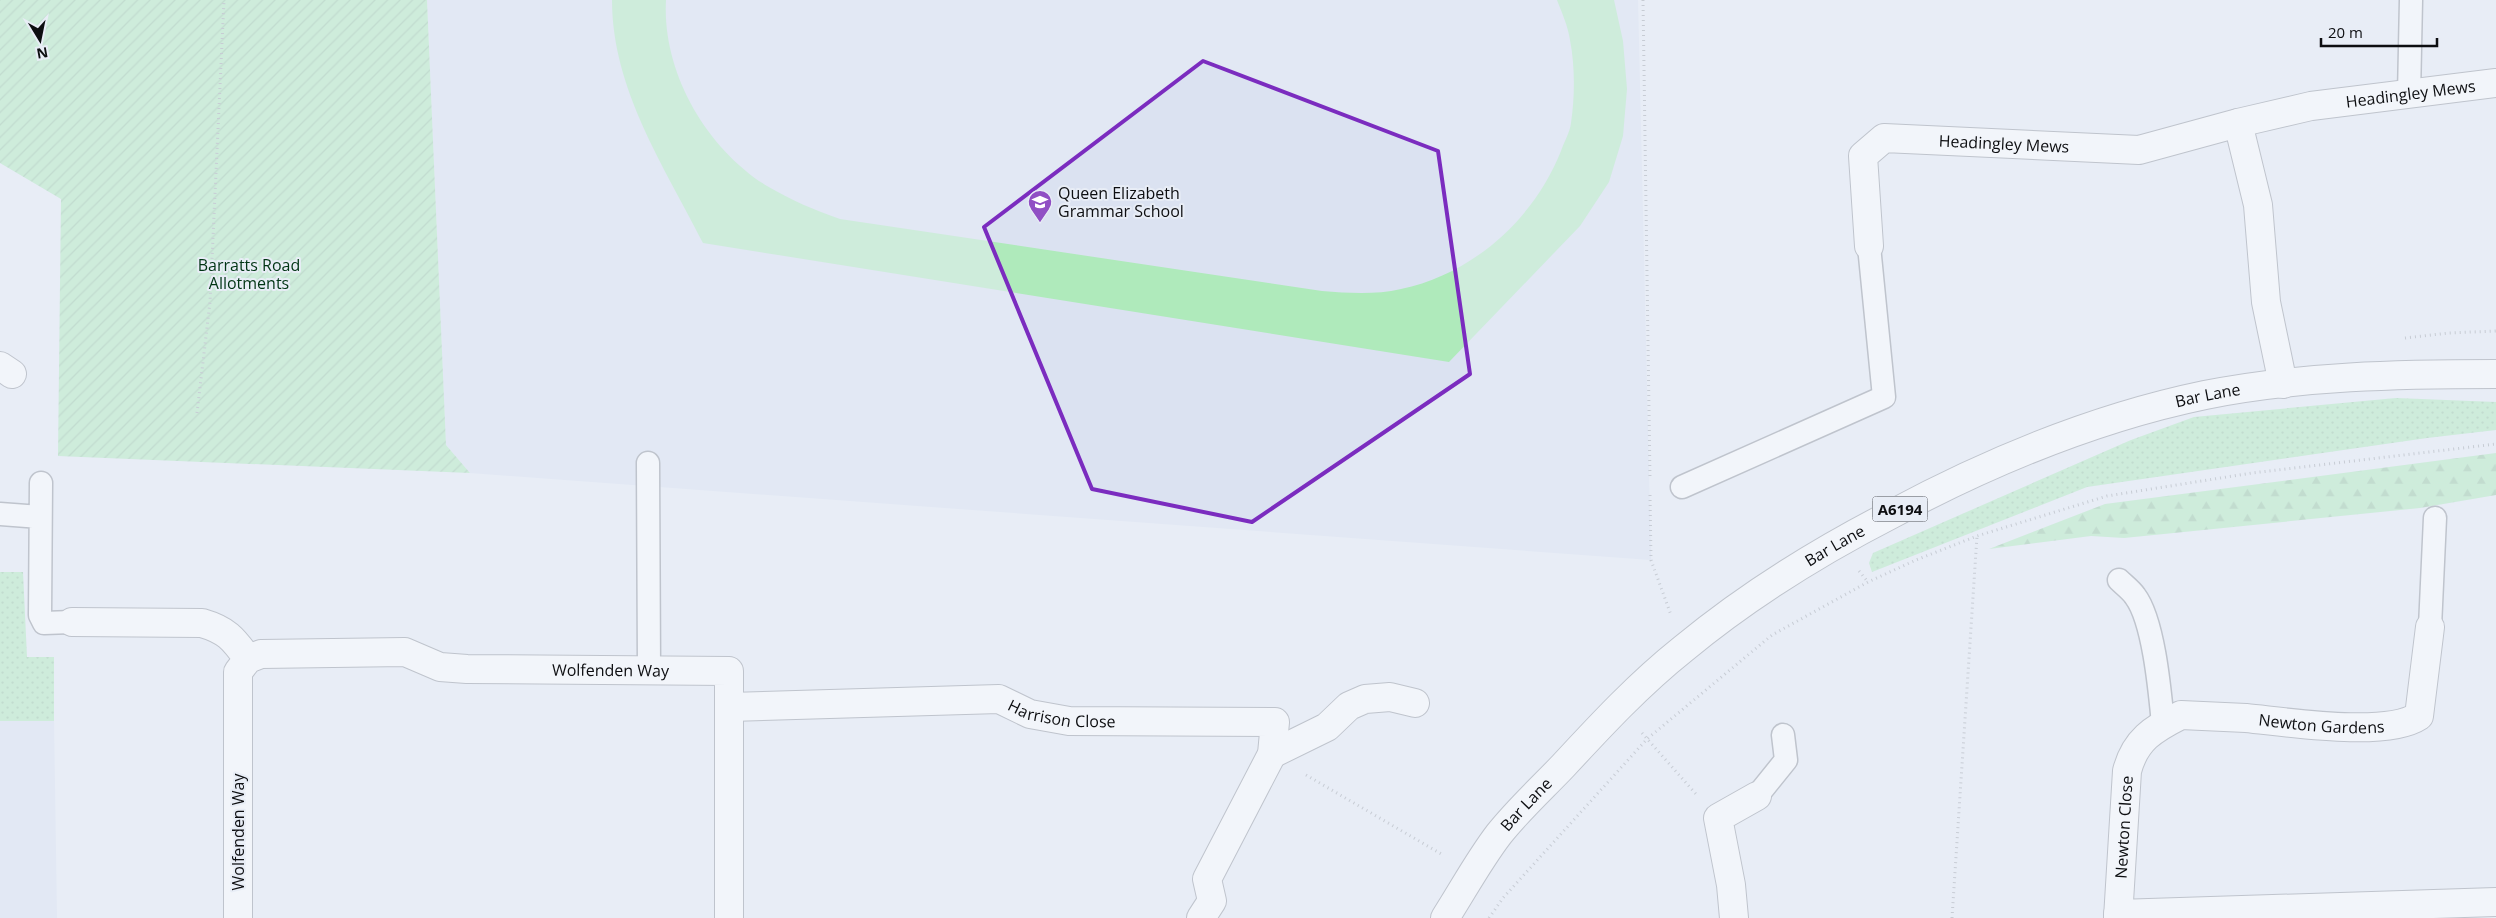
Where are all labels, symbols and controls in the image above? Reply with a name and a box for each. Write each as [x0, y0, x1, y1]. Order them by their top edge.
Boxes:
north arrow [15, 15, 65, 65]
scale bar [2321, 15, 2437, 47]
text: 20 m [2328, 22, 2363, 42]
text: N [35, 43, 50, 64]
street label: Headingley Mews [2344, 75, 2477, 113]
street label: Headingley Mews [1938, 130, 2070, 158]
place label: Queen Elizabeth Grammar School [1058, 182, 1184, 222]
school or university icon: Queen Elizabeth Grammar School [1027, 189, 1053, 223]
park label: Barratts Road Allotments [198, 254, 300, 294]
street label: Bar Lane [2173, 378, 2242, 412]
road number: A6194 [1872, 496, 1928, 522]
street label: Bar Lane [1800, 519, 1869, 571]
street label: Wolfenden Way [552, 659, 670, 682]
street label: Harrison Close [1004, 694, 1116, 732]
street label: Newton Gardens [2257, 708, 2385, 738]
street label: Wolfenden Way [227, 773, 249, 891]
street label: Bar Lane [1495, 773, 1557, 836]
street label: Newton Close [2109, 775, 2138, 879]

